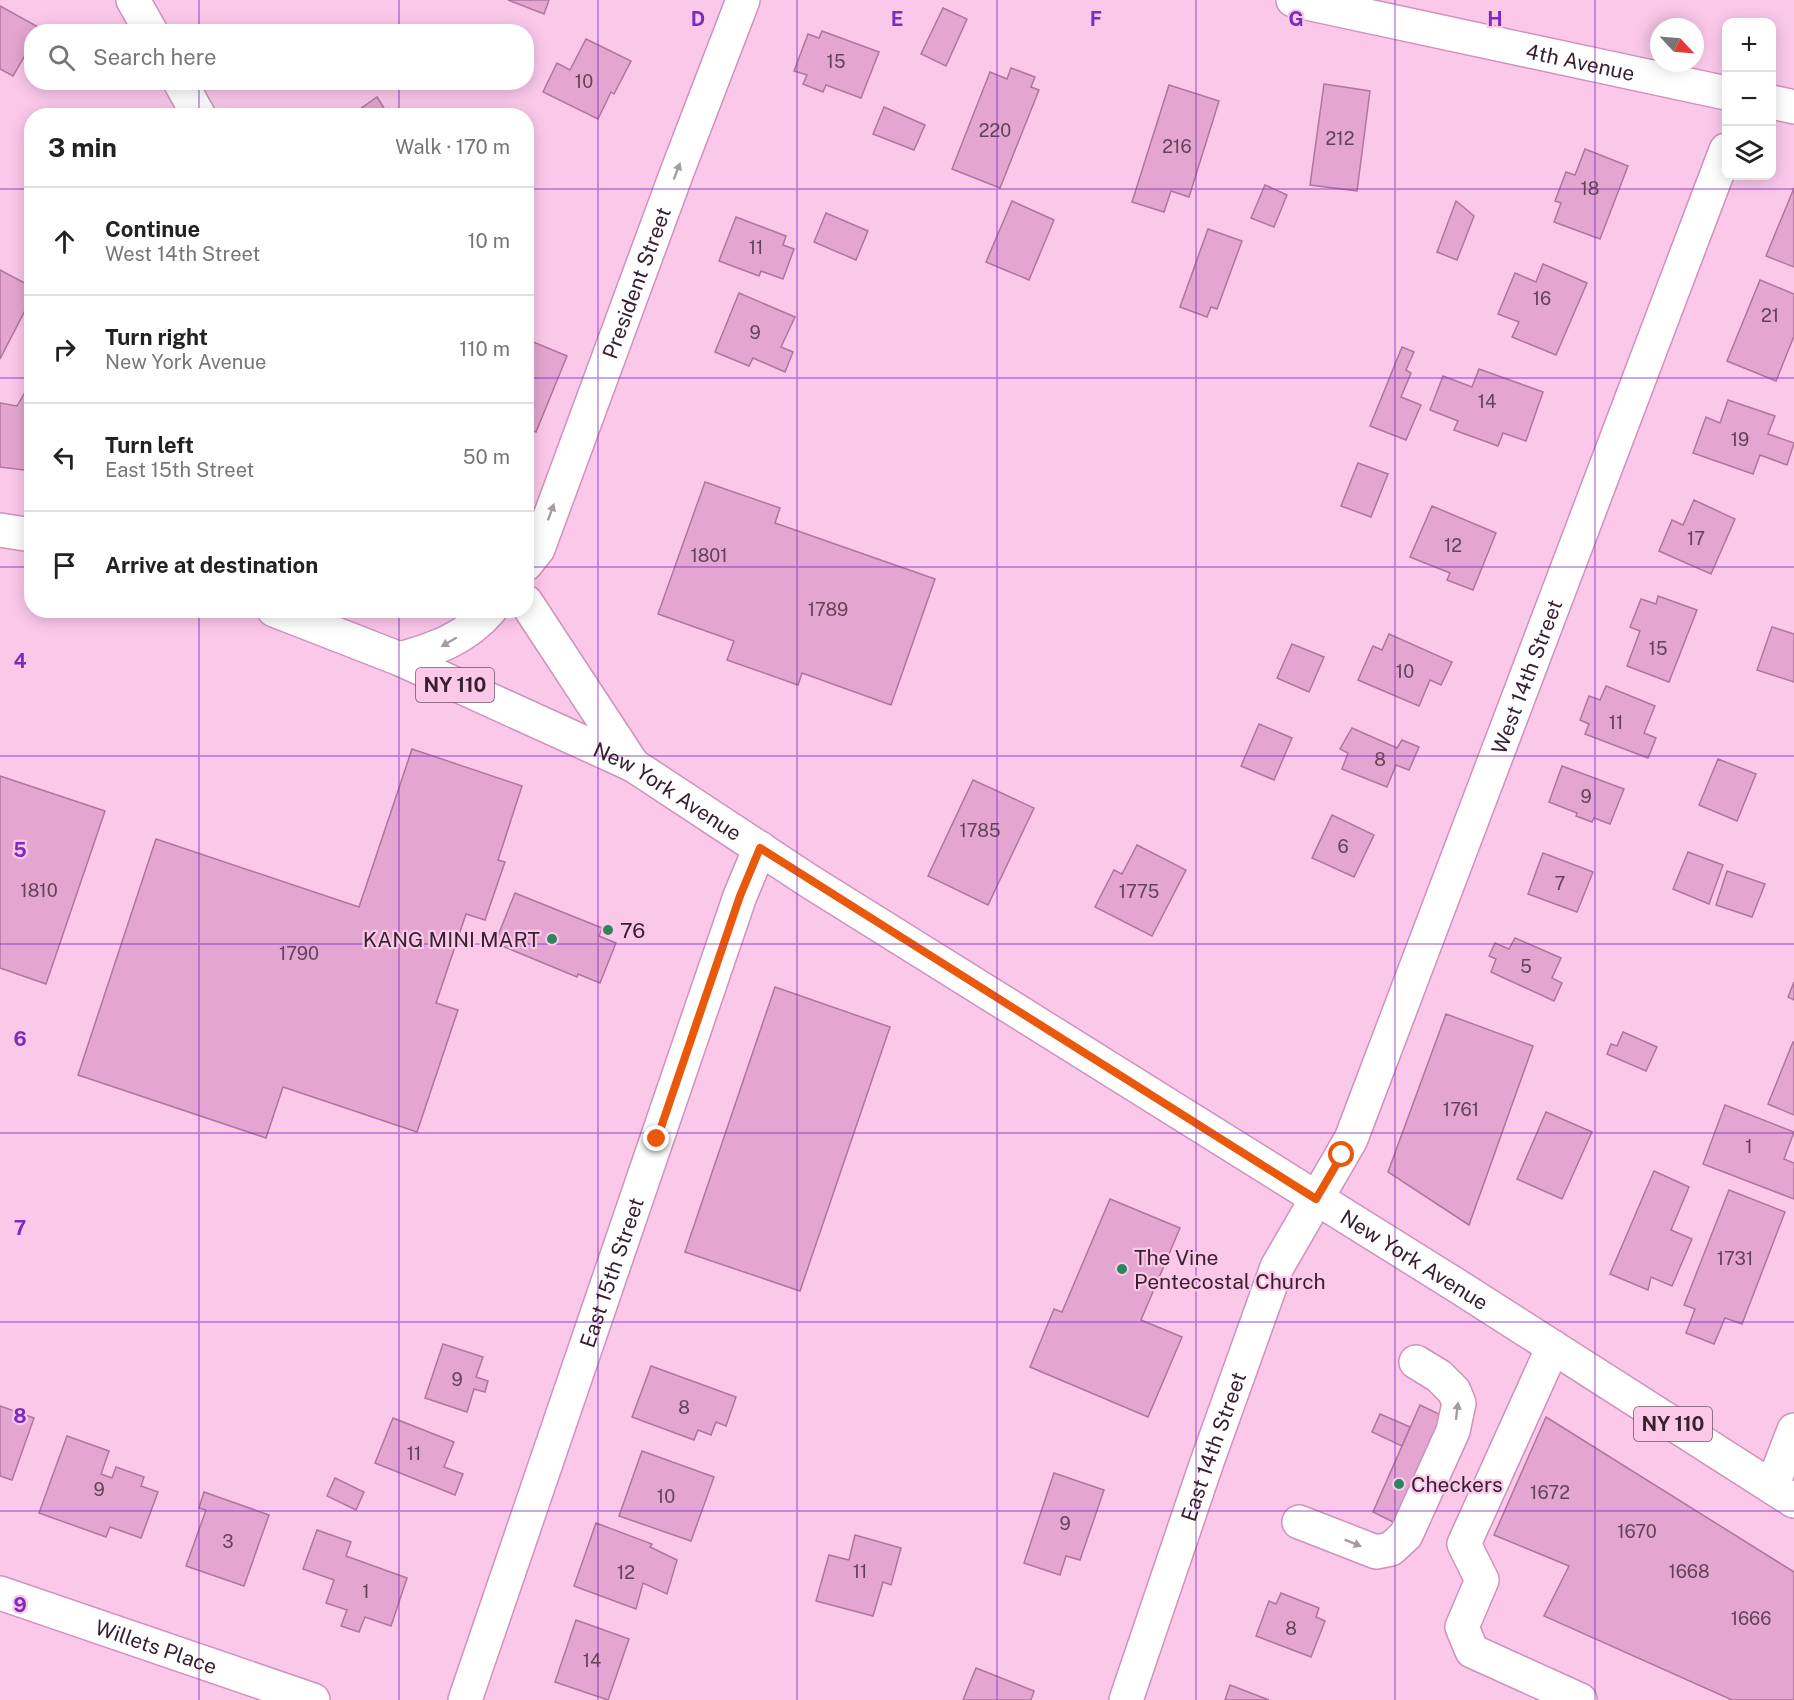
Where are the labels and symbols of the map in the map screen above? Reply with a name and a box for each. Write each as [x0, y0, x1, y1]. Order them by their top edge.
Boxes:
text: D [691, 7, 705, 31]
text: E [891, 7, 903, 31]
text: F [1090, 7, 1102, 31]
text: G [1288, 7, 1304, 31]
text: H [1487, 7, 1503, 31]
north arrow [1650, 18, 1704, 72]
street label: 4th Avenue [1524, 38, 1637, 86]
house number: 15 [827, 51, 845, 72]
house number: 10 [575, 71, 593, 92]
house number: 220 [979, 120, 1011, 141]
house number: 212 [1326, 128, 1354, 149]
house number: 216 [1162, 136, 1192, 157]
one-way arrow [672, 162, 682, 180]
house number: 18 [1581, 178, 1599, 199]
street label: President Street [597, 203, 676, 362]
house number: 11 [749, 237, 763, 258]
house number: 16 [1533, 288, 1551, 309]
house number: 21 [1761, 305, 1779, 326]
house number: 9 [749, 322, 761, 343]
house number: 14 [1478, 391, 1496, 412]
house number: 19 [1731, 429, 1749, 450]
one-way arrow [547, 503, 557, 521]
house number: 17 [1687, 528, 1705, 549]
house number: 12 [1444, 535, 1462, 556]
house number: 1801 [690, 545, 728, 566]
street label: West 14th Street [1486, 596, 1567, 757]
house number: 1789 [808, 599, 848, 620]
one-way arrow [441, 636, 457, 647]
house number: 15 [1649, 638, 1667, 659]
text: 4 [13, 649, 27, 673]
house number: 10 [1396, 661, 1414, 682]
road number: NY 110 [416, 668, 494, 702]
house number: 11 [1609, 712, 1623, 733]
street label: New York Avenue [590, 736, 746, 846]
house number: 8 [1374, 749, 1386, 770]
house number: 9 [1580, 786, 1592, 807]
house number: 1785 [960, 820, 1000, 841]
house number: 6 [1337, 836, 1349, 857]
text: 5 [13, 838, 27, 862]
house number: 7 [1555, 873, 1565, 894]
house number: 1810 [20, 880, 58, 901]
house number: 1775 [1119, 881, 1159, 902]
place label: 76 [620, 918, 645, 943]
marker: 76 [601, 923, 615, 937]
place label: KANG MINI MART [363, 927, 540, 952]
marker: KANG MINI MART [545, 932, 559, 946]
house number: 1790 [279, 943, 319, 964]
house number: 5 [1520, 956, 1532, 977]
text: 6 [13, 1027, 27, 1051]
house number: 1761 [1443, 1099, 1479, 1120]
route end [643, 1125, 669, 1151]
house number: 1 [1745, 1136, 1753, 1157]
route start [1328, 1141, 1354, 1167]
street label: East 15th Street [574, 1194, 648, 1351]
street label: New York Avenue [1336, 1204, 1493, 1315]
text: 7 [14, 1216, 26, 1240]
place label: The Vine Pentecostal Church [1134, 1245, 1326, 1294]
house number: 1731 [1717, 1248, 1753, 1269]
marker: The Vine Pentecostal Church [1115, 1262, 1129, 1276]
street label: East 14th Street [1175, 1368, 1251, 1524]
house number: 9 [451, 1369, 463, 1390]
house number: 8 [678, 1397, 690, 1418]
one-way arrow [1452, 1401, 1462, 1420]
text: 8 [13, 1404, 27, 1428]
road number: NY 110 [1634, 1407, 1712, 1441]
house number: 11 [407, 1443, 421, 1464]
place label: Checkers [1411, 1472, 1503, 1497]
marker: Checkers [1392, 1477, 1406, 1491]
house number: 9 [93, 1479, 105, 1500]
house number: 1672 [1530, 1482, 1570, 1503]
house number: 10 [657, 1486, 675, 1507]
house number: 9 [1059, 1513, 1071, 1534]
house number: 1670 [1617, 1521, 1657, 1542]
house number: 3 [222, 1531, 234, 1552]
one-way arrow [1345, 1538, 1363, 1548]
house number: 11 [853, 1561, 867, 1582]
house number: 1668 [1668, 1561, 1710, 1582]
house number: 12 [617, 1562, 635, 1583]
house number: 1 [362, 1581, 370, 1602]
text: 9 [13, 1593, 27, 1617]
house number: 1666 [1731, 1608, 1771, 1629]
street label: Willets Place [92, 1614, 220, 1679]
house number: 8 [1285, 1618, 1297, 1639]
house number: 14 [583, 1650, 601, 1671]

